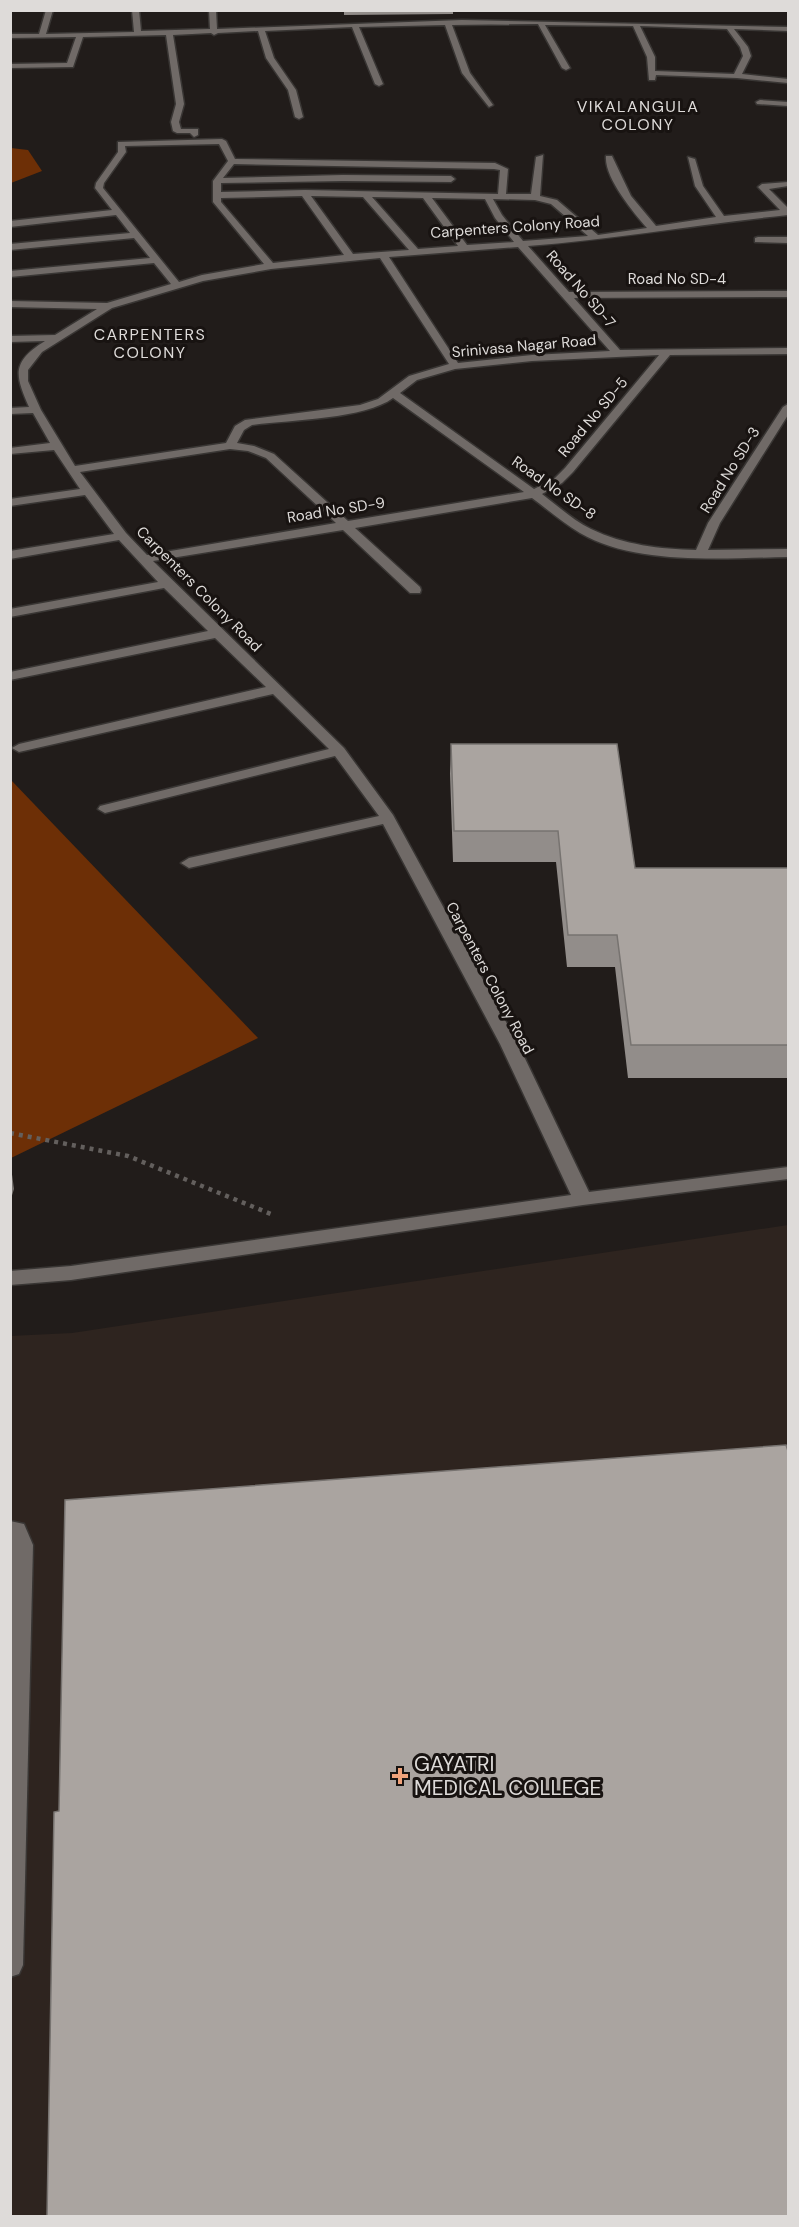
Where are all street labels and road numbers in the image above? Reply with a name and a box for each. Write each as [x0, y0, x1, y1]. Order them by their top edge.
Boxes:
street label: Carpenters Colony Road [430, 211, 600, 243]
street label: Road No SD-7 [542, 246, 620, 332]
street label: Road No SD-4 [628, 269, 726, 289]
street label: Srinivasa Nagar Road [451, 330, 597, 362]
street label: Road No SD-5 [554, 373, 632, 461]
street label: Road No SD-3 [696, 423, 764, 517]
street label: Road No SD-8 [508, 452, 600, 524]
street label: Road No SD-9 [286, 492, 386, 528]
street label: Carpenters Colony Road [132, 522, 266, 656]
street label: Carpenters Colony Road [441, 898, 539, 1058]

